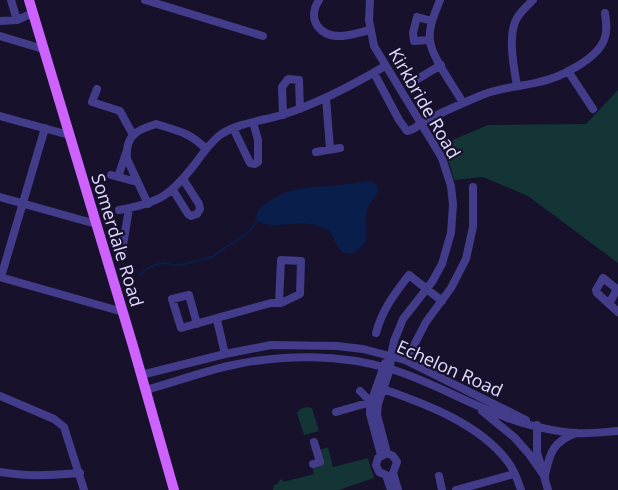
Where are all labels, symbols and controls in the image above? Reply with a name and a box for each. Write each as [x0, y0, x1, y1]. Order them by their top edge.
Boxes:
street label: Kirkbride Road [384, 43, 466, 163]
street label: Somerdale Road [86, 170, 150, 310]
street label: Echelon Road [393, 334, 507, 402]

